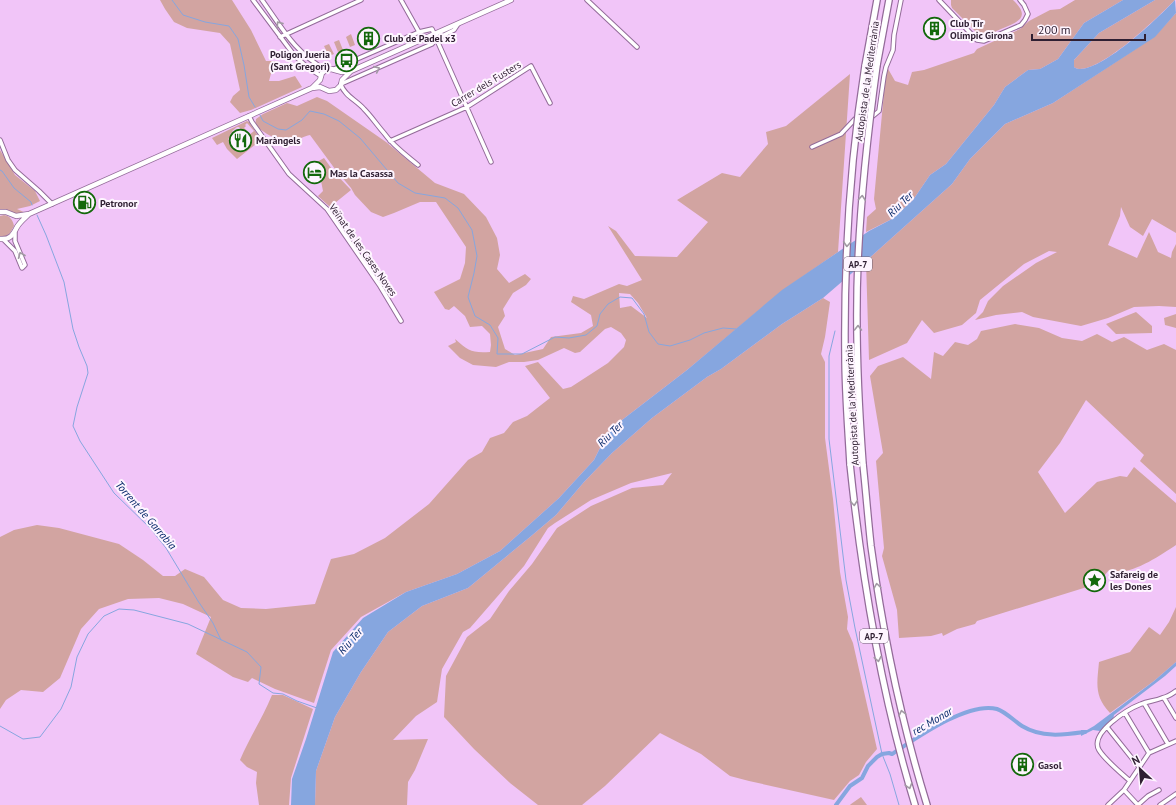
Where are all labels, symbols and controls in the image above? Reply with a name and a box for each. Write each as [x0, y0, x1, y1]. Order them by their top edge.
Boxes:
building icon: Club Tir Olímpic Girona [922, 16, 948, 42]
scale bar [1032, 16, 1145, 42]
place label: Club Tir Olímpic Girona [950, 17, 1013, 42]
street label: Autopista de la Mediterrània [852, 20, 882, 142]
one-way arrow [276, 21, 284, 28]
text: 200 m [1038, 22, 1071, 37]
building icon: Club de Padel x3 [355, 25, 381, 51]
place label: Club de Padel x3 [384, 32, 456, 45]
bus stop icon: Poligon Jueria (Sant Gregori) [333, 47, 359, 73]
place label: Poligon Jueria (Sant Gregori) [270, 48, 330, 73]
street label: Carrer dels Fusters [449, 58, 523, 110]
one-way arrow [373, 65, 380, 73]
restaurant icon: Maràngels [228, 127, 254, 153]
place label: Maràngels [256, 134, 300, 147]
hotel icon: Mas la Casassa [301, 160, 327, 186]
place label: Mas la Casassa [330, 167, 393, 180]
water label: Riu Ter [884, 187, 917, 220]
fuel station icon: Petronor [72, 190, 98, 216]
one-way arrow [858, 195, 867, 201]
place label: Petronor [100, 197, 138, 210]
street label: Veïnat de les Cases Noves [326, 200, 400, 299]
one-way arrow [843, 241, 852, 247]
one-way arrow [18, 251, 26, 259]
road number: AP-7 [844, 257, 872, 271]
one-way arrow [854, 325, 862, 331]
street label: Autopista de la Mediterrània [842, 344, 862, 466]
water label: Riu Ter [594, 417, 627, 450]
water label: Torrent de Garrabia [112, 478, 180, 553]
one-way arrow [850, 500, 859, 506]
place icon: Safareig de les Dones [1081, 567, 1107, 593]
place label: Safareig de les Dones [1110, 568, 1158, 593]
one-way arrow [873, 583, 882, 589]
water label: Riu Ter [335, 624, 366, 657]
road number: AP-7 [860, 629, 888, 643]
one-way arrow [874, 656, 882, 662]
water label: rec Monar [909, 703, 956, 738]
one-way arrow [899, 710, 907, 716]
north arrow [1120, 749, 1160, 789]
building icon: Gasol [1009, 752, 1035, 778]
text: N [1129, 752, 1142, 768]
place label: Gasol [1038, 759, 1062, 772]
one-way arrow [904, 782, 913, 789]

